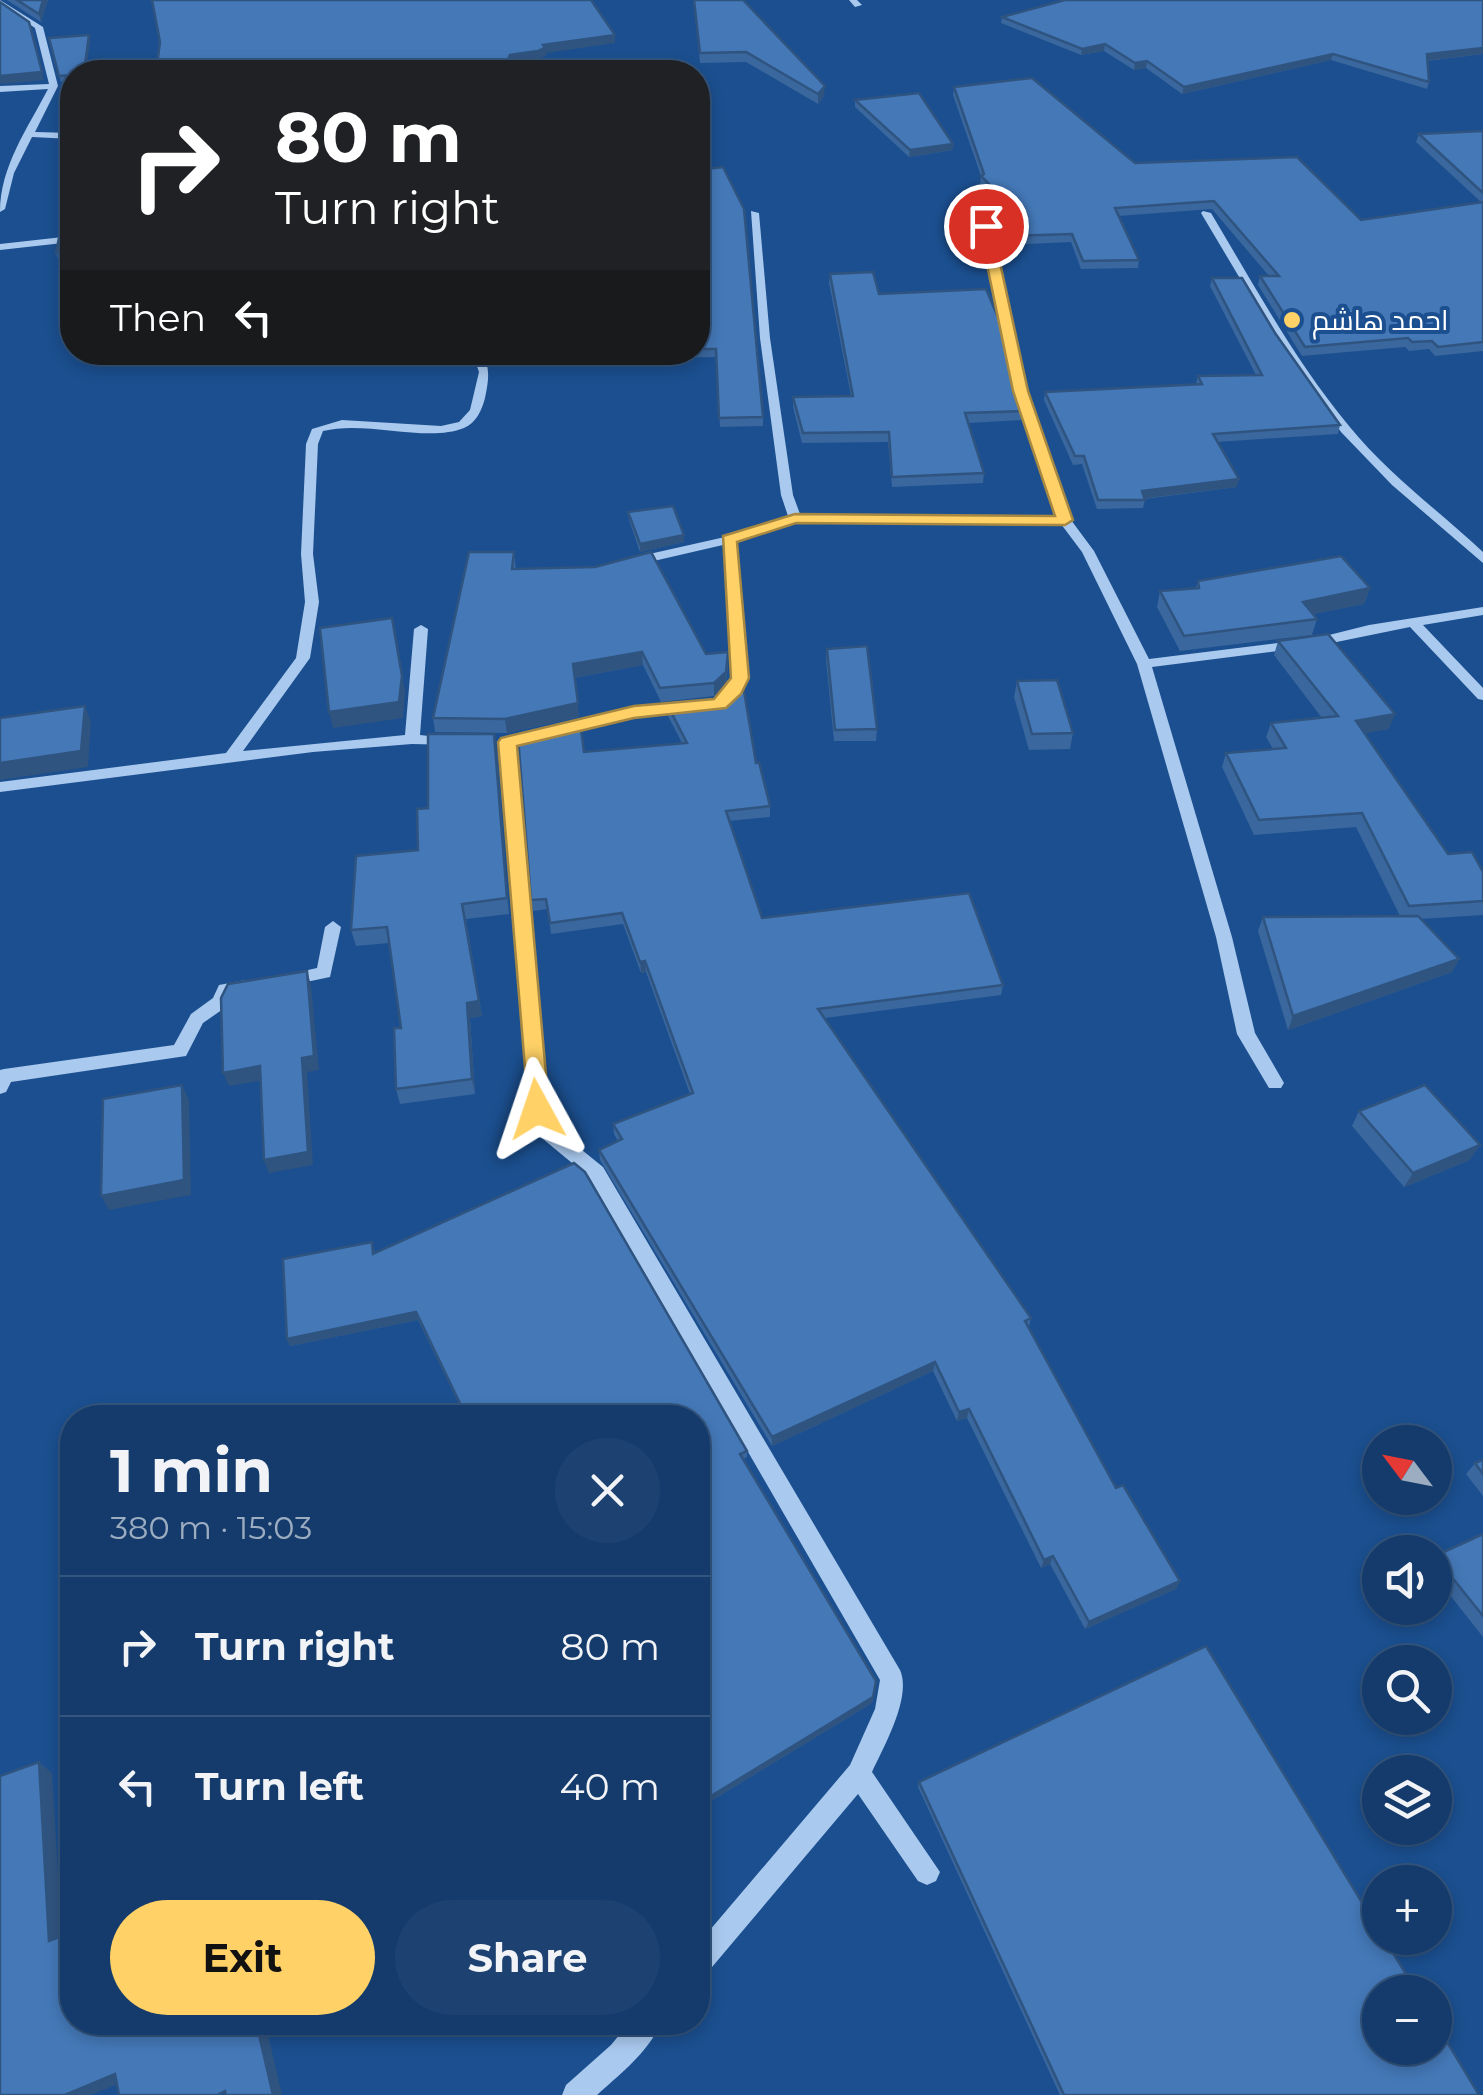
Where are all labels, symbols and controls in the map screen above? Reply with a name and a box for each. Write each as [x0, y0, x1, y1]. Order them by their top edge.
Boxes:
text: 80 m [275, 94, 462, 180]
icon: right [110, 100, 240, 230]
text: Turn right [275, 180, 500, 235]
pin [944, 184, 1029, 269]
icon: arrive [959, 199, 1014, 254]
icon: left [226, 290, 281, 345]
text: Then [110, 294, 206, 341]
place label: احمد هاشم [1312, 303, 1448, 340]
marker: احمد هاشم [1281, 309, 1303, 331]
position arrow [485, 1057, 589, 1161]
north arrow [1362, 1425, 1452, 1515]
map controls [1362, 1425, 1452, 2065]
text: 1 min [110, 1434, 273, 1507]
button: close [555, 1438, 660, 1543]
text: 380 m · 15:03 [110, 1508, 312, 1547]
button: sound [1362, 1535, 1452, 1625]
icon: right [110, 1619, 165, 1674]
text: Turn right [195, 1623, 394, 1670]
text: 80 m [560, 1623, 660, 1670]
button: search [1362, 1645, 1452, 1735]
button: layers [1362, 1755, 1452, 1845]
icon: left [110, 1759, 165, 1814]
text: Turn left [195, 1763, 364, 1810]
text: 40 m [559, 1763, 660, 1810]
button: + [1362, 1865, 1452, 1955]
button: Exit [110, 1900, 375, 2015]
button: Share [395, 1900, 660, 2015]
button: − [1362, 1975, 1452, 2065]

